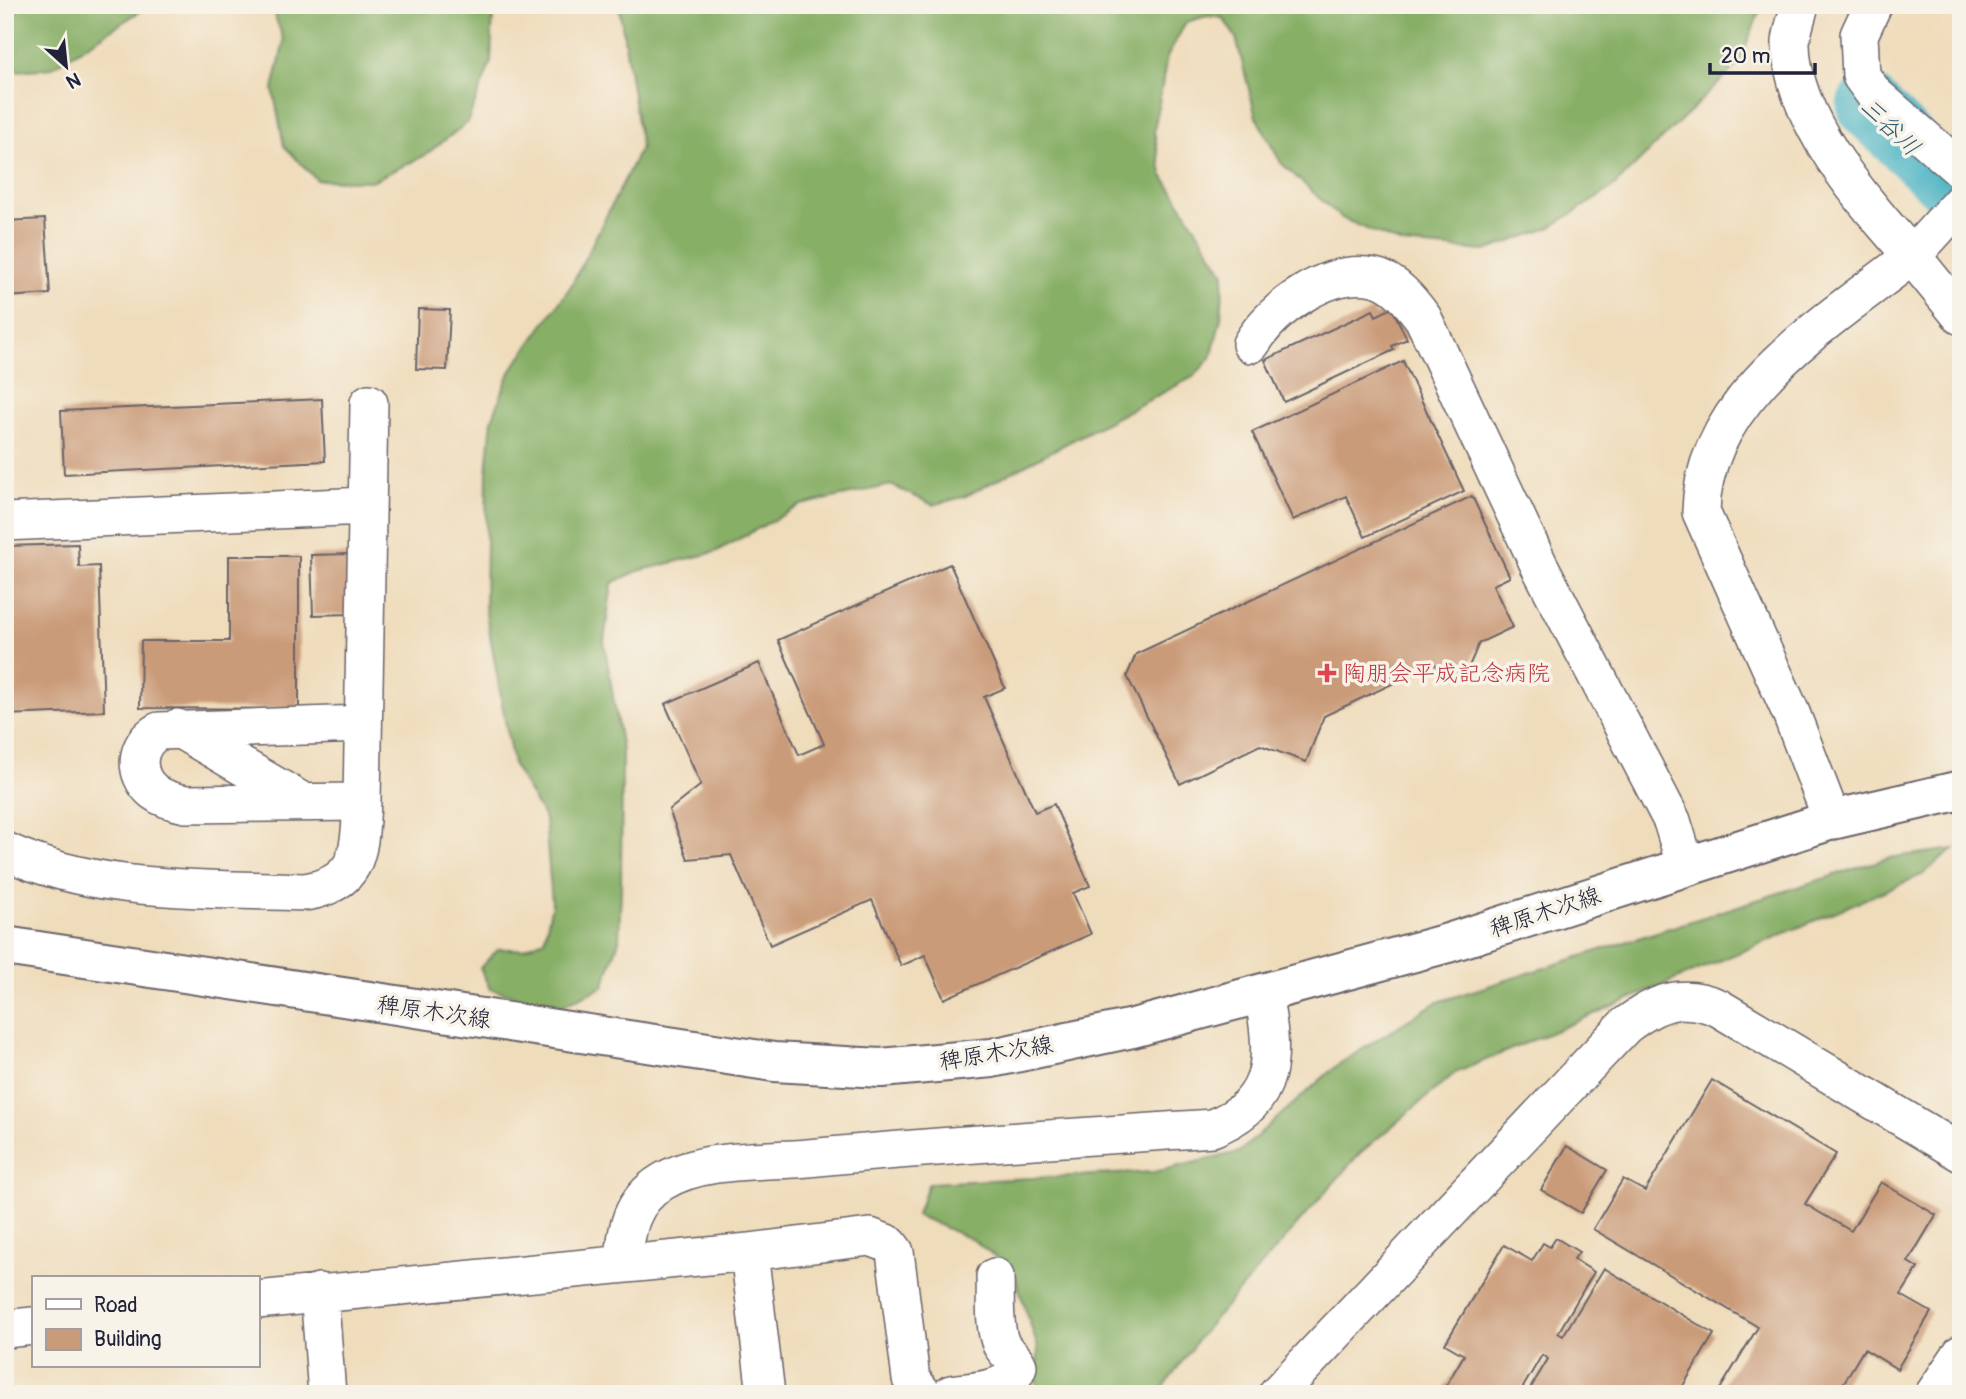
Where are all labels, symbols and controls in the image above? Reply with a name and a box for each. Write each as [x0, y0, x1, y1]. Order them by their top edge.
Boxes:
north arrow [32, 32, 102, 102]
scale bar [1710, 32, 1815, 76]
text: 20 m [1721, 43, 1770, 70]
text: N [62, 67, 84, 94]
water label: 三谷川 [1854, 92, 1926, 162]
place label: 陶朋会平成記念病院 [1343, 659, 1550, 688]
marker: 陶朋会平成記念病院 [1317, 663, 1337, 683]
street label: 稗原木次線 [1486, 880, 1604, 944]
street label: 稗原木次線 [375, 990, 493, 1034]
street label: 稗原木次線 [937, 1030, 1055, 1076]
legend [32, 1276, 259, 1368]
text: Road [94, 1292, 138, 1319]
text: Building [94, 1326, 161, 1353]

